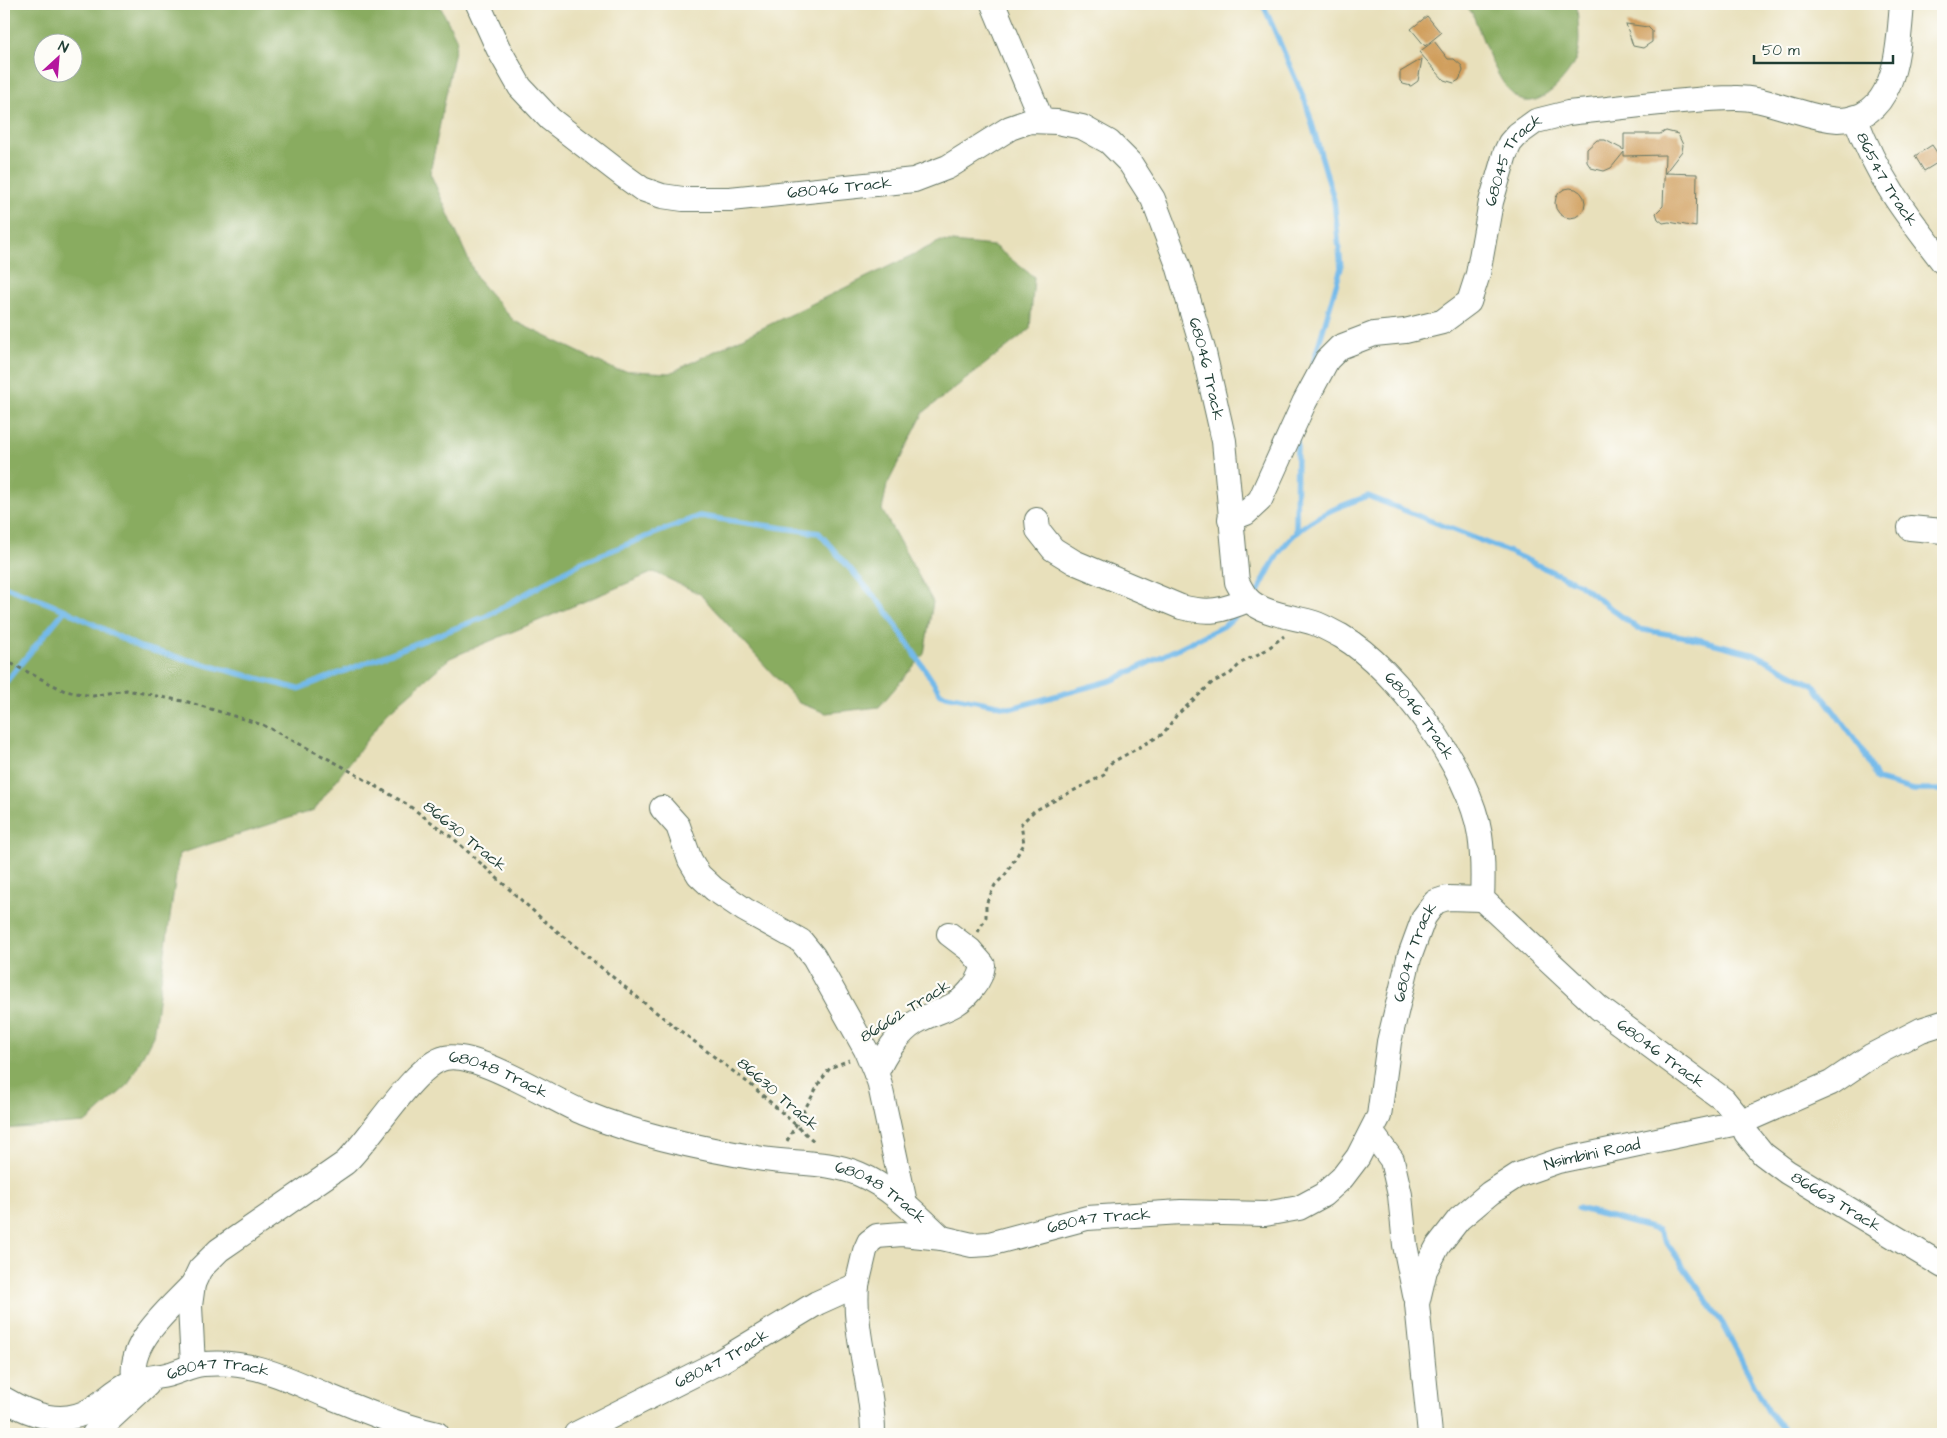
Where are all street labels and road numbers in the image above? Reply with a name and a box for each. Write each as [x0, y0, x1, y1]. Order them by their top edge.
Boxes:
street label: 68045 Track [1479, 109, 1545, 209]
street label: 86547 Track [1851, 129, 1923, 231]
street label: 68046 Track [786, 171, 893, 204]
street label: 68046 Track [1183, 315, 1230, 422]
street label: 68046 Track [1379, 667, 1460, 764]
street label: 86630 Track [418, 795, 512, 877]
street label: 68047 Track [1388, 897, 1442, 1004]
street label: 86662 Track [856, 974, 955, 1048]
street label: 68046 Track [1612, 1014, 1710, 1093]
street label: 68048 Track [449, 1046, 552, 1104]
street label: 86630 Track [732, 1052, 824, 1136]
street label: Nsimbini Road [1541, 1133, 1642, 1176]
street label: 68048 Track [833, 1156, 931, 1229]
street label: 86663 Track [1787, 1166, 1886, 1237]
street label: 68047 Track [1045, 1203, 1151, 1239]
street label: 68047 Track [671, 1324, 773, 1394]
street label: 68047 Track [164, 1352, 272, 1385]

